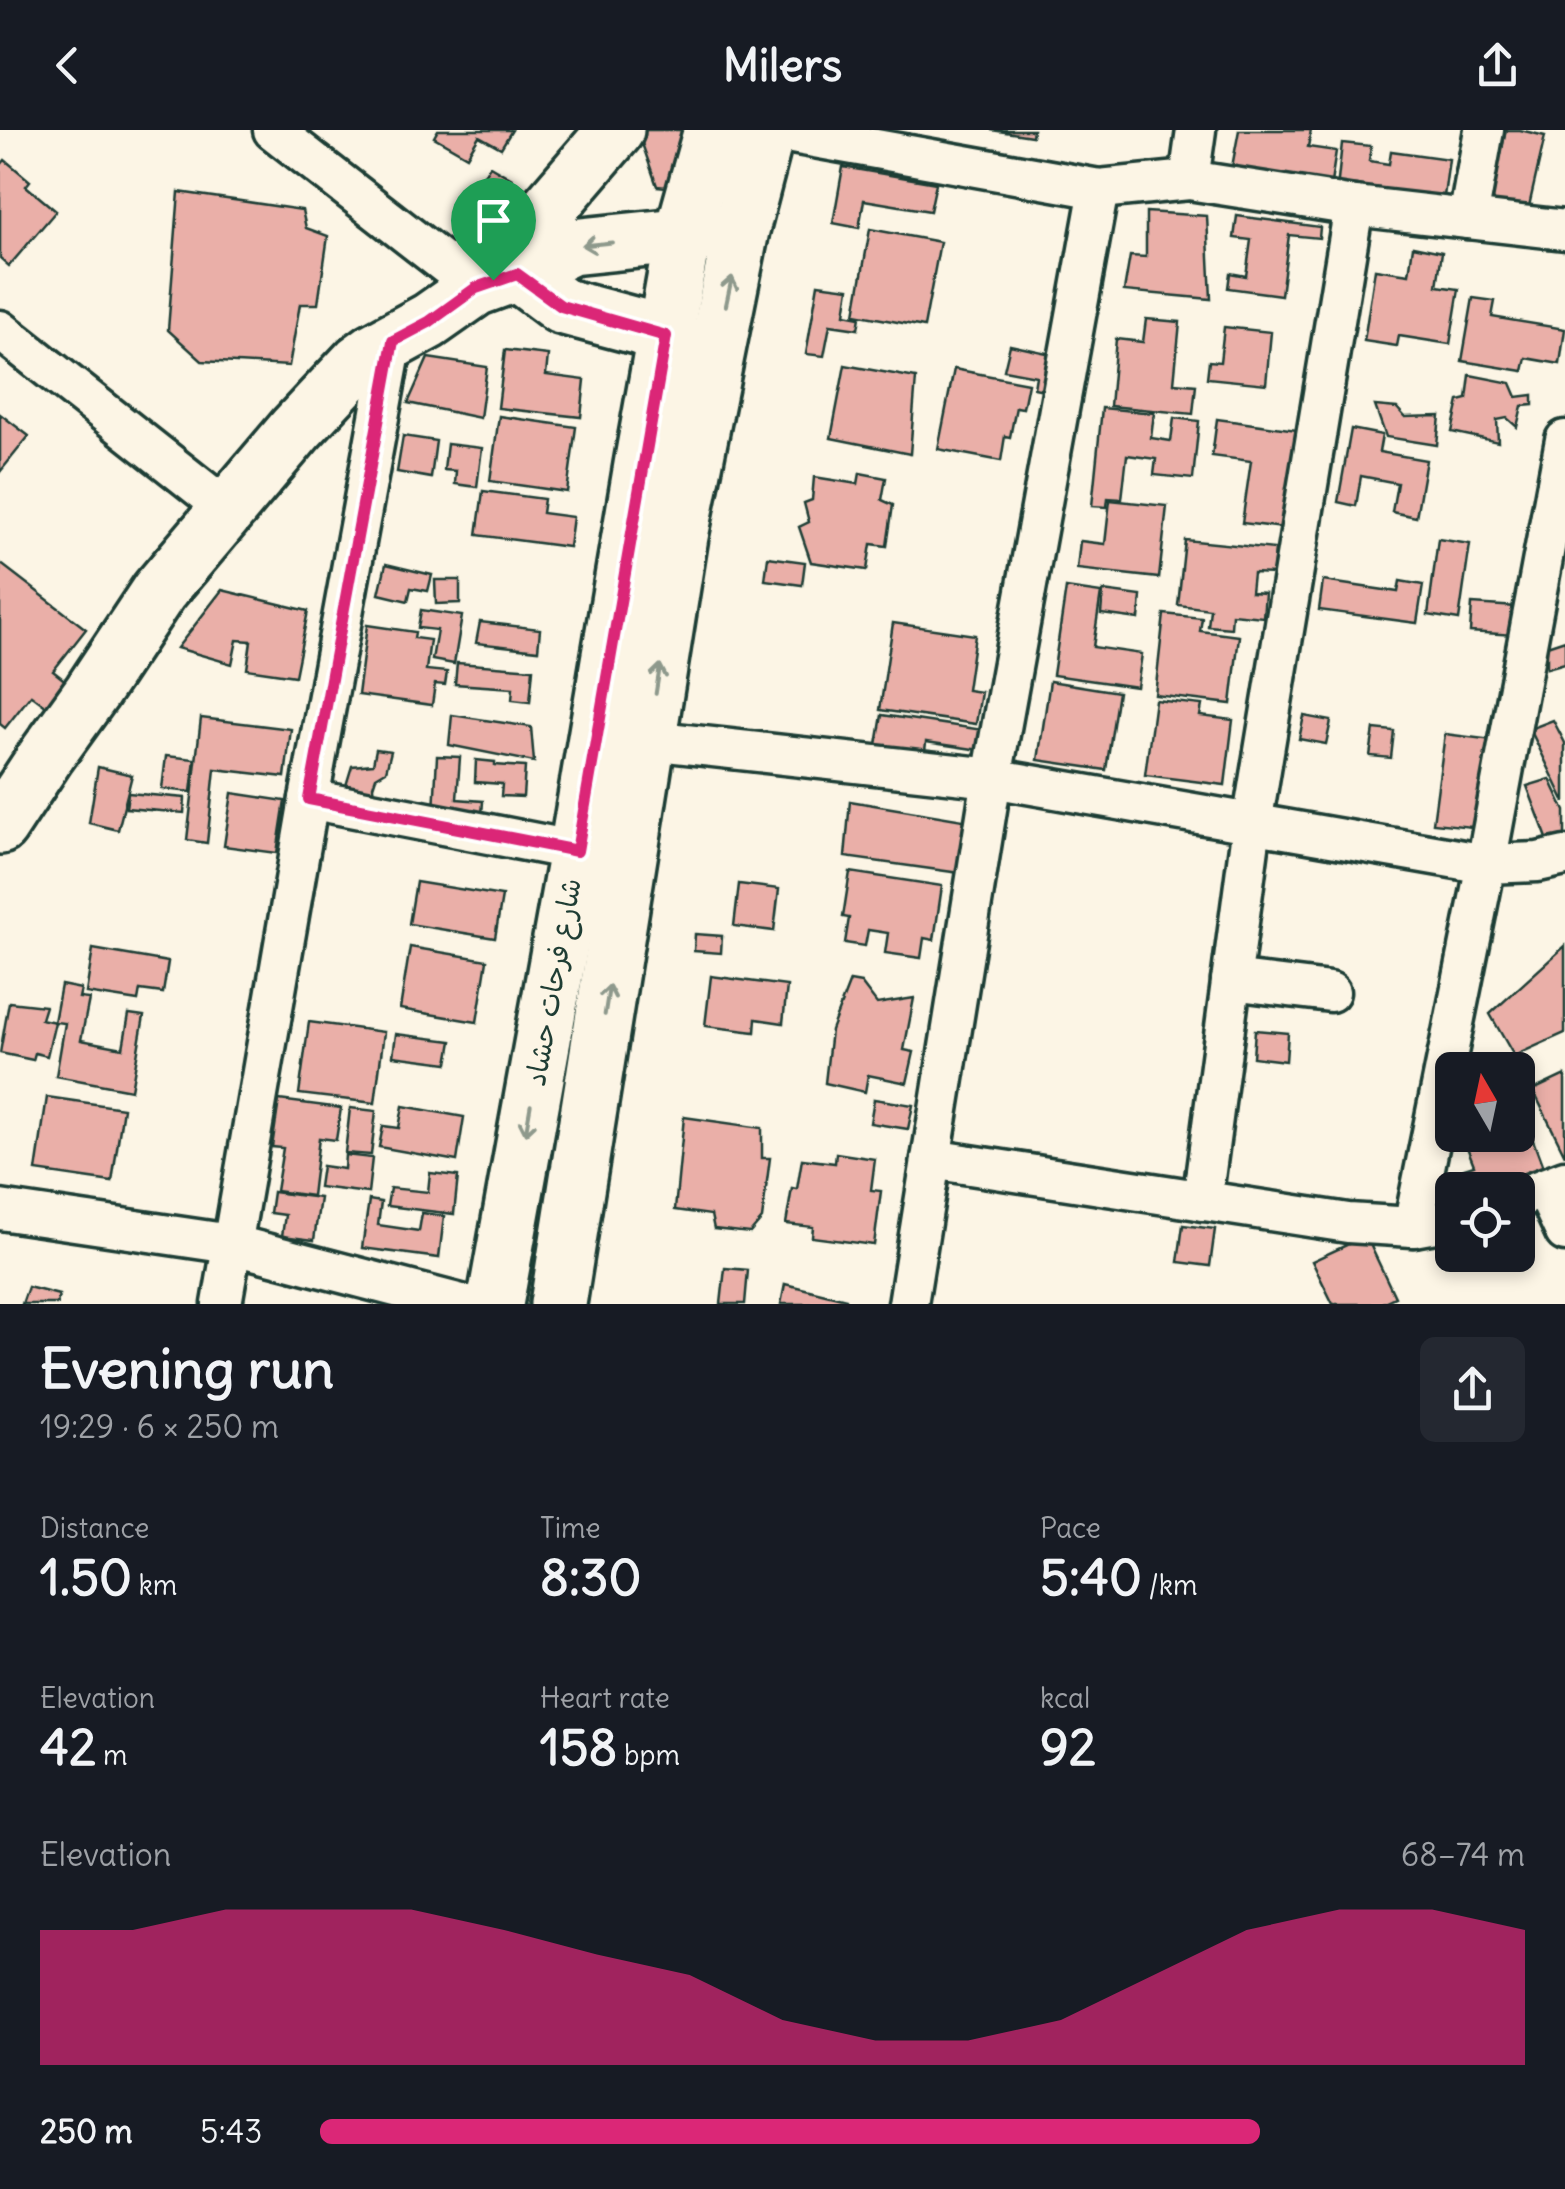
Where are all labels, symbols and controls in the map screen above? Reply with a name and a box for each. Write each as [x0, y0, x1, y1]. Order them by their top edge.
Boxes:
text: Milers [723, 37, 842, 93]
icon: back [40, 38, 95, 93]
icon: share [1470, 38, 1525, 93]
pin [451, 178, 536, 281]
icon: arrive [466, 193, 521, 248]
one-way arrow [582, 235, 614, 254]
one-way arrow [720, 276, 739, 308]
one-way arrow [649, 664, 668, 696]
street label: شارع فرحات حشاد [517, 875, 591, 1089]
one-way arrow [598, 985, 617, 1017]
north arrow [1435, 1052, 1535, 1152]
map controls [1435, 1052, 1535, 1272]
one-way arrow [518, 1103, 537, 1136]
button: locate [1435, 1172, 1535, 1272]
text: Evening run [40, 1334, 334, 1403]
button: share [1420, 1337, 1525, 1442]
text: 19:29 · 6 × 250 m [40, 1406, 279, 1447]
text: Distance [40, 1510, 149, 1546]
text: Time [540, 1510, 601, 1546]
text: Pace [1040, 1510, 1101, 1546]
text: 1.50 [40, 1546, 132, 1609]
text: 8:30 [540, 1546, 641, 1609]
text: 5:40 [1040, 1546, 1142, 1609]
text: km [132, 1567, 177, 1603]
text: /km [1142, 1567, 1198, 1603]
text: Elevation [40, 1680, 155, 1716]
text: Heart rate [540, 1680, 670, 1716]
text: kcal [1040, 1680, 1090, 1716]
text: 42 [40, 1716, 96, 1779]
text: 158 [540, 1716, 617, 1779]
text: 92 [1040, 1716, 1096, 1779]
text: m [96, 1737, 128, 1773]
text: bpm [617, 1737, 680, 1773]
text: Elevation [40, 1834, 171, 1875]
text: 68–74 m [1401, 1834, 1525, 1875]
text: 250 m [40, 2111, 133, 2152]
text: 5:43 [200, 2111, 262, 2152]

